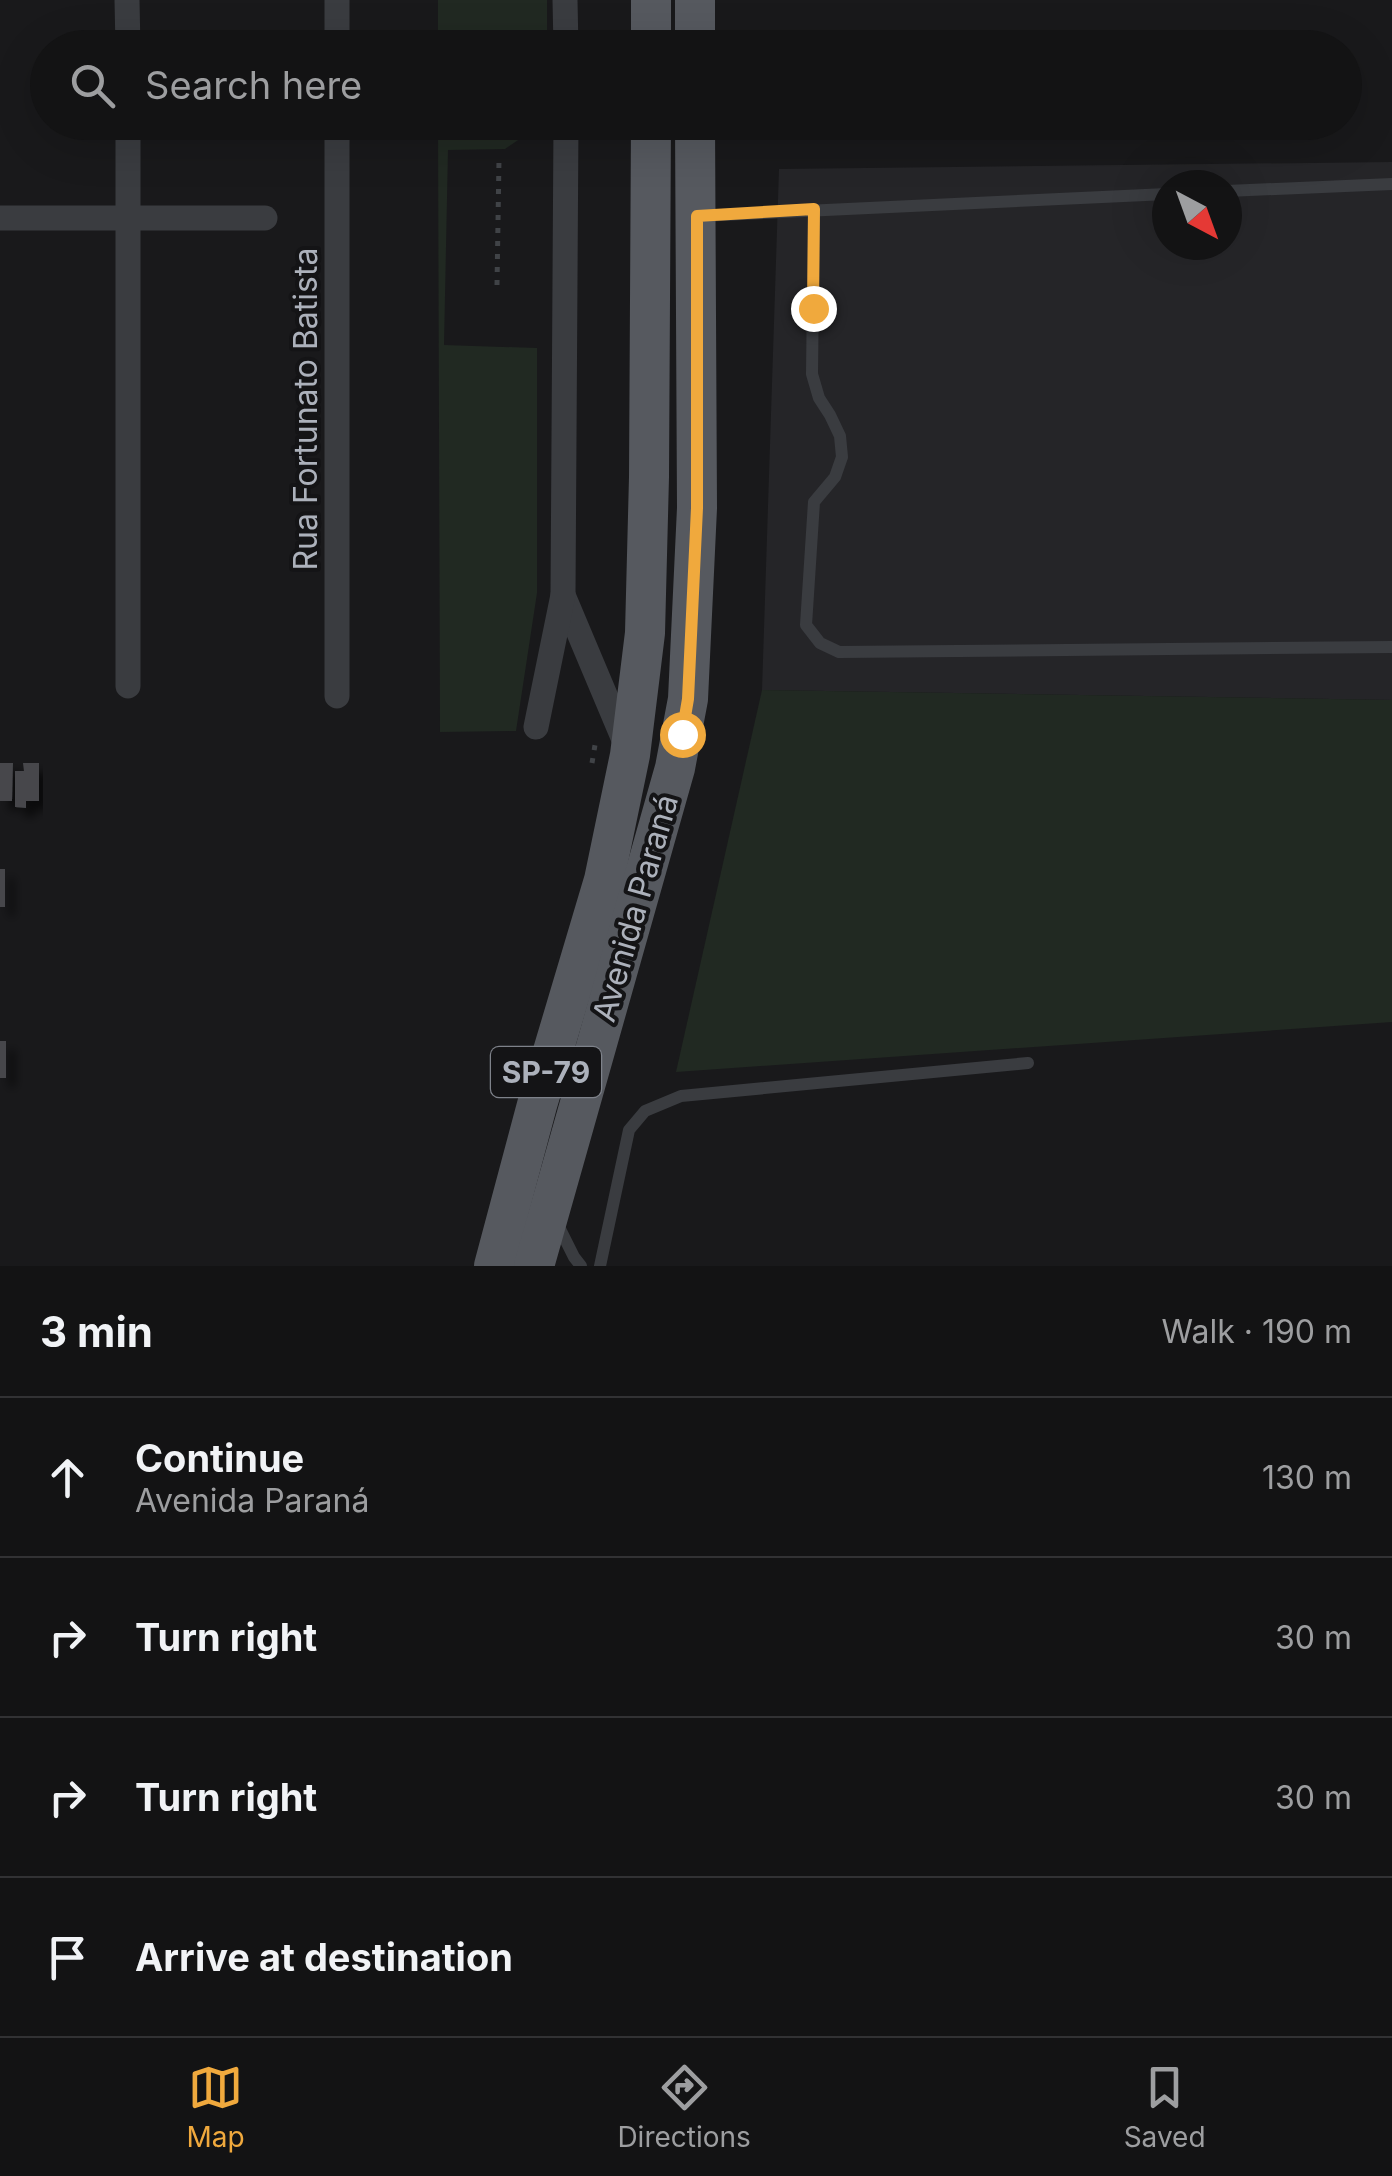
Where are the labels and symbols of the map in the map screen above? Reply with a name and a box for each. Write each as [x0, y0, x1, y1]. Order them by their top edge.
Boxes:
north arrow [1152, 170, 1242, 260]
street label: Rua Fortunato Batista [286, 247, 325, 571]
route end [791, 286, 837, 332]
route start [660, 712, 706, 758]
street label: Avenida Paraná [584, 790, 686, 1026]
road number: SP-79 [491, 1047, 601, 1097]

